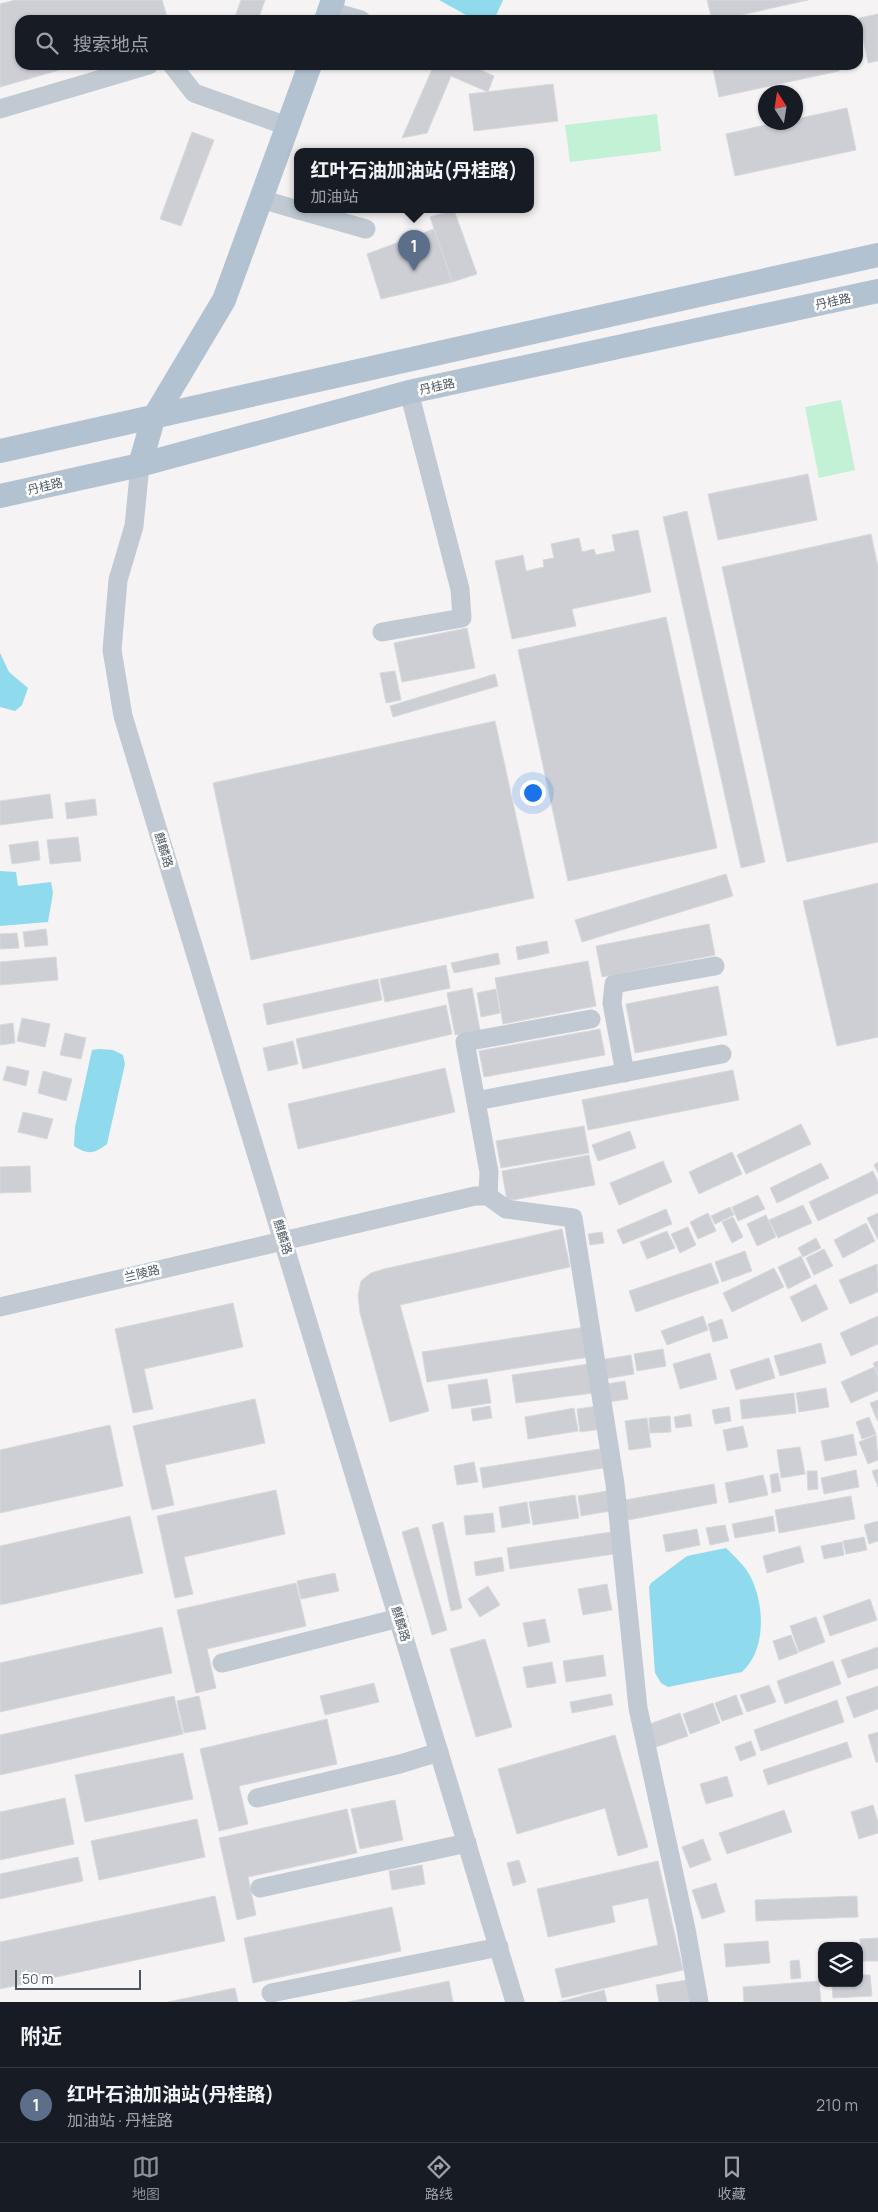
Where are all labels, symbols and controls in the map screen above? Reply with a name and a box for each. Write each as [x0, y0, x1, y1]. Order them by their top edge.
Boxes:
search box [15, 15, 863, 70]
icon: search [33, 29, 61, 57]
text: 搜索地点 [73, 31, 149, 57]
north arrow [758, 85, 803, 130]
popup [294, 148, 534, 213]
text: 红叶石油加油站(丹桂路) [310, 157, 518, 183]
text: 加油站 [310, 185, 358, 207]
pin: 1 [398, 230, 430, 271]
street label: 丹桂路 [814, 289, 852, 313]
street label: 丹桂路 [418, 374, 456, 398]
street label: 丹桂路 [26, 474, 64, 498]
your location [520, 780, 546, 806]
street label: 麒麟路 [151, 830, 177, 870]
street label: 麒麟路 [270, 1217, 296, 1257]
street label: 兰陵路 [123, 1261, 161, 1285]
street label: 麒麟路 [388, 1604, 414, 1644]
map controls [818, 1942, 863, 1987]
button: layers [818, 1942, 863, 1987]
scale bar [15, 1967, 141, 1990]
text: 50 m [22, 1969, 53, 1988]
text: 附近 [20, 2022, 62, 2050]
text: 红叶石油加油站(丹桂路) [67, 2081, 274, 2107]
text: 1 [32, 2094, 40, 2116]
text: 210 m [816, 2094, 858, 2116]
text: 加油站 · 丹桂路 [67, 2109, 173, 2131]
tab: 地图 [132, 2153, 160, 2203]
tab: 路线 [425, 2153, 453, 2203]
tab: 收藏 [718, 2153, 746, 2203]

